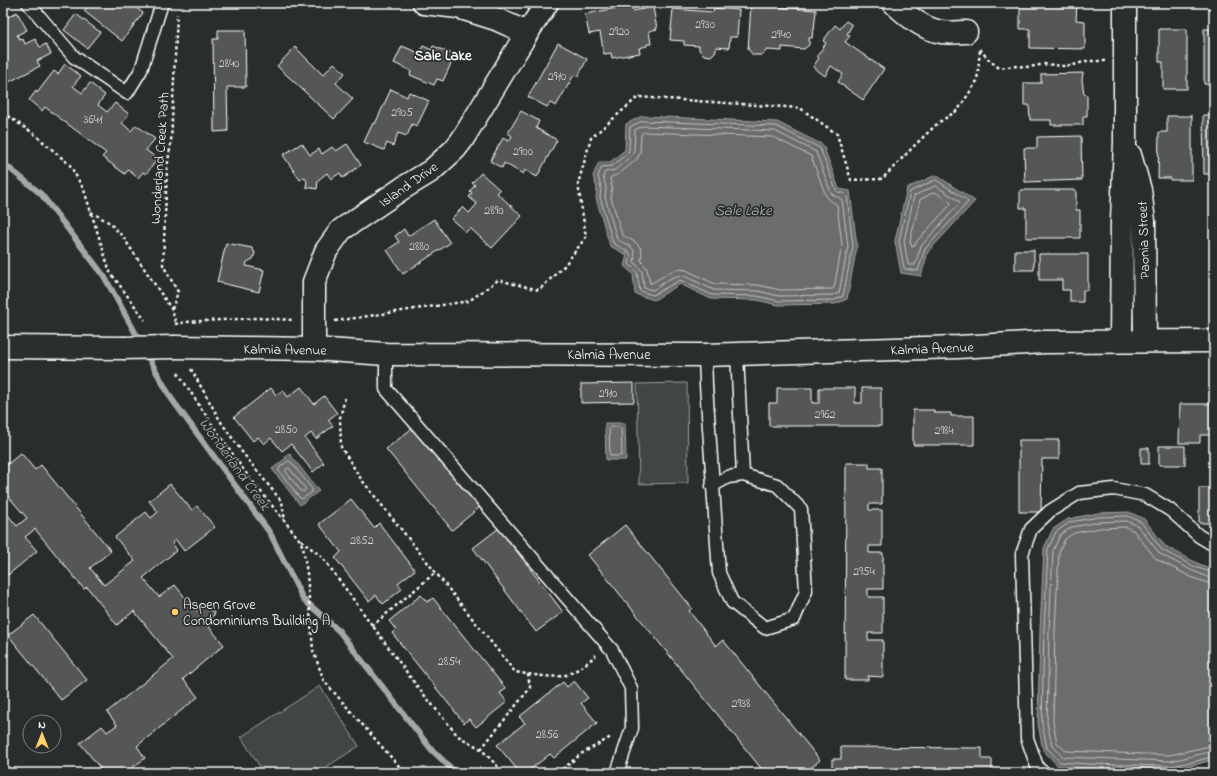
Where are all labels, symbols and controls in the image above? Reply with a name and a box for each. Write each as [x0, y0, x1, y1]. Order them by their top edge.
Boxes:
house number: 2930 [695, 16, 715, 34]
house number: 2920 [609, 23, 629, 41]
house number: 2940 [771, 26, 791, 44]
district label: Sale Lake [414, 45, 473, 67]
house number: 2840 [219, 55, 239, 73]
house number: 2910 [548, 68, 566, 86]
street label: Wonderland Creek Path [145, 91, 176, 225]
house number: 2905 [391, 104, 413, 122]
house number: 3641 [84, 111, 103, 129]
house number: 2900 [513, 143, 533, 161]
street label: Island Drive [375, 157, 443, 213]
water label: Sale Lake [714, 200, 773, 222]
street label: Paonia Street [1133, 200, 1156, 279]
house number: 2890 [484, 202, 504, 220]
house number: 2880 [409, 238, 429, 256]
street label: Kalmia Avenue [890, 338, 975, 361]
street label: Kalmia Avenue [243, 339, 327, 362]
street label: Kalmia Avenue [567, 345, 651, 366]
house number: 2910 [599, 385, 617, 403]
house number: 2962 [815, 406, 835, 424]
water label: Wonderland Creek [193, 414, 276, 517]
house number: 2850 [275, 421, 297, 439]
house number: 2984 [934, 422, 954, 440]
house number: 2852 [350, 532, 374, 550]
house number: 2954 [853, 563, 875, 581]
place label: Aspen Grove Condominiums Building A [183, 595, 330, 633]
marker: Aspen Grove Condominiums Building A [170, 607, 180, 617]
house number: 2854 [438, 653, 460, 671]
house number: 2938 [731, 695, 751, 713]
north arrow [22, 714, 62, 754]
text: N [38, 717, 46, 733]
house number: 2856 [536, 726, 559, 744]

